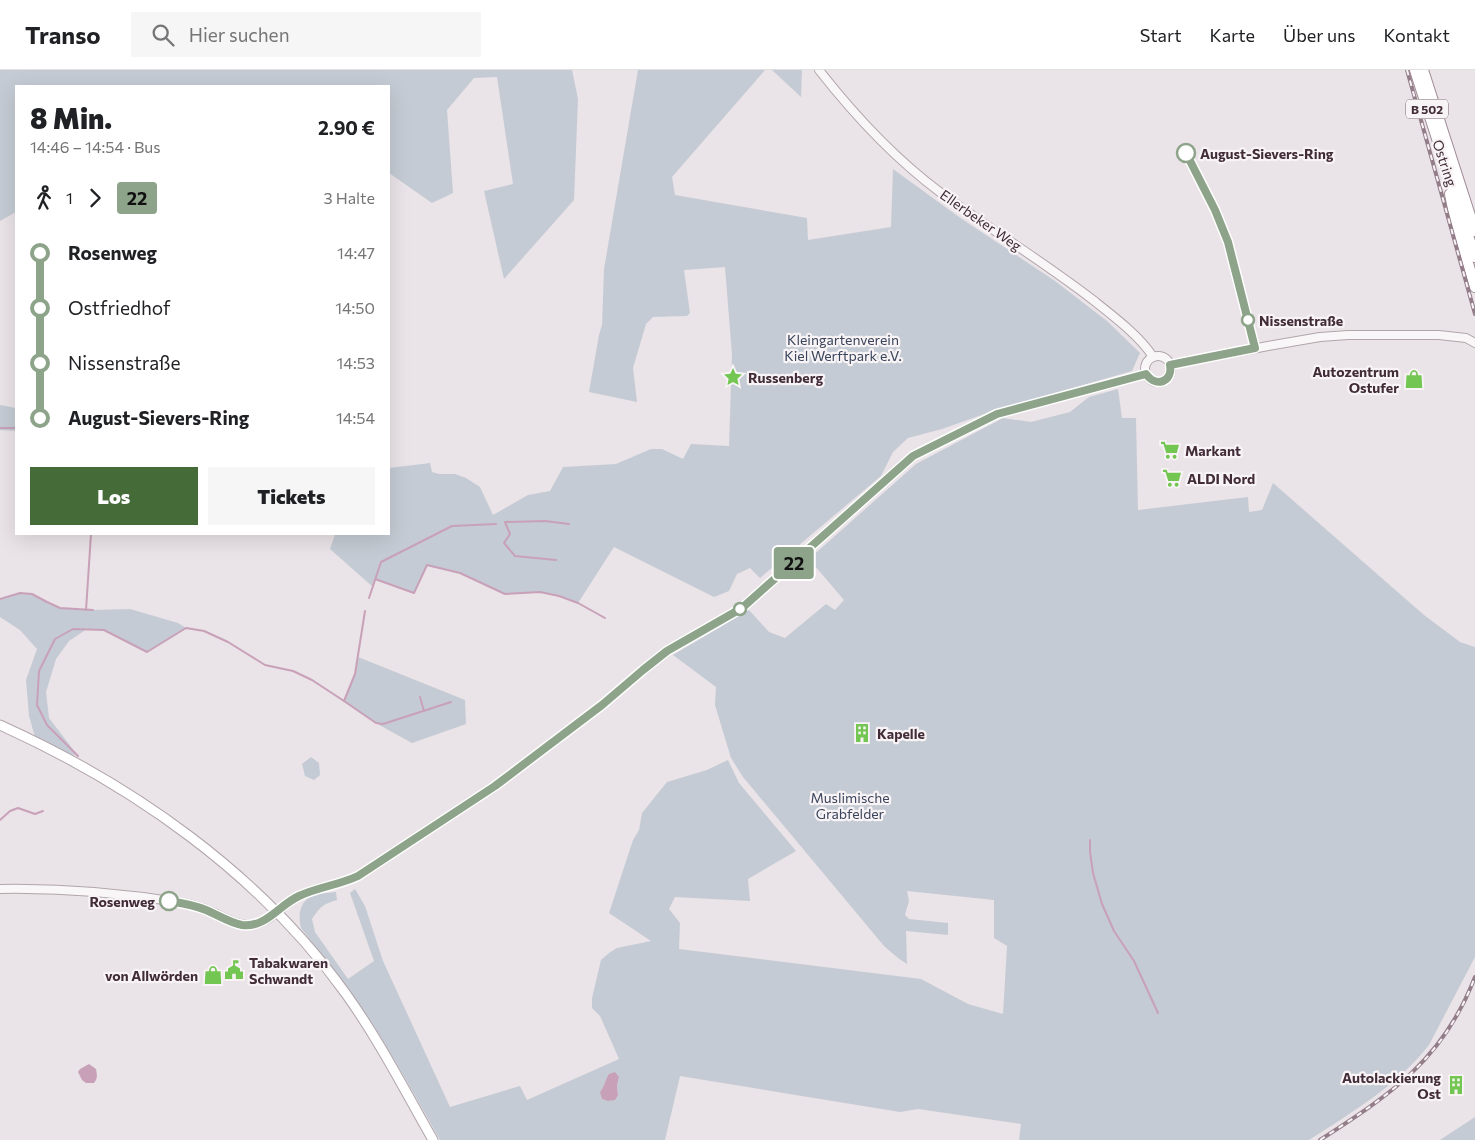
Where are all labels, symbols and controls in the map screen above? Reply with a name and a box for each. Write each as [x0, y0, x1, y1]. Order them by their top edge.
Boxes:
search box [131, 12, 481, 57]
text: Transo [25, 20, 101, 49]
icon: search [149, 21, 177, 49]
text: Hier suchen [189, 23, 290, 46]
text: Start [1140, 24, 1182, 46]
text: Karte [1210, 24, 1255, 46]
text: Über uns [1283, 24, 1356, 46]
text: Kontakt [1384, 24, 1450, 46]
road number: B 502 [1406, 100, 1448, 118]
text: 8 Min. [30, 101, 112, 135]
text: 2.90 € [318, 116, 375, 139]
text: 14:46 – 14:54 · Bus [30, 137, 161, 156]
street label: Ostring [1429, 137, 1461, 189]
marker: August-Sievers-Ring [1176, 143, 1196, 163]
place label: August-Sievers-Ring [1200, 145, 1334, 162]
icon: walk [30, 184, 58, 212]
icon: forward [81, 184, 109, 212]
street label: Ellerbeker Weg [937, 186, 1025, 255]
text: 22 [127, 187, 147, 209]
text: 1 [66, 188, 73, 207]
text: 3 Halte [324, 188, 375, 207]
text: Rosenweg [68, 241, 157, 264]
text: 14:47 [337, 243, 375, 262]
text: Ostfriedhof [68, 296, 171, 319]
text: 14:50 [335, 298, 375, 317]
place label: Nissenstraße [1259, 312, 1343, 329]
marker: Nissenstraße [1241, 313, 1255, 327]
park label: Kleingartenverein Kiel Werftpark e.V. [784, 331, 902, 364]
text: Nissenstraße [68, 351, 181, 374]
text: 14:53 [336, 353, 375, 372]
place label: Autozentrum Ostufer [1312, 363, 1399, 396]
place icon: Russenberg [722, 366, 744, 388]
shop icon: Autozentrum Ostufer [1403, 368, 1425, 390]
place label: Russenberg [748, 369, 823, 386]
text: August-Sievers-Ring [68, 406, 249, 429]
text: 14:54 [336, 408, 375, 427]
supermarket icon: Markant [1159, 439, 1181, 461]
place label: Markant [1185, 442, 1241, 459]
button: Los [30, 467, 198, 525]
button: Tickets [208, 467, 375, 525]
supermarket icon: ALDI Nord [1161, 467, 1183, 489]
place label: ALDI Nord [1187, 470, 1255, 487]
line badge: 22 [772, 547, 816, 579]
text: 22 [784, 552, 804, 574]
unlabelled marker [733, 602, 747, 616]
building icon: Kapelle [851, 722, 873, 744]
place label: Kapelle [877, 725, 925, 742]
park label: Muslimische Grabfelder [810, 789, 890, 822]
marker: Rosenweg [159, 891, 179, 911]
place label: Rosenweg [89, 893, 155, 910]
place label: Tabakwaren Schwandt [249, 954, 328, 987]
public building icon: Tabakwaren Schwandt [223, 959, 245, 981]
shop icon: von Allwörden [202, 964, 224, 986]
place label: von Allwörden [105, 967, 198, 984]
place label: Autolackierung Ost [1342, 1069, 1441, 1102]
building icon: Autolackierung Ost [1445, 1074, 1467, 1096]

